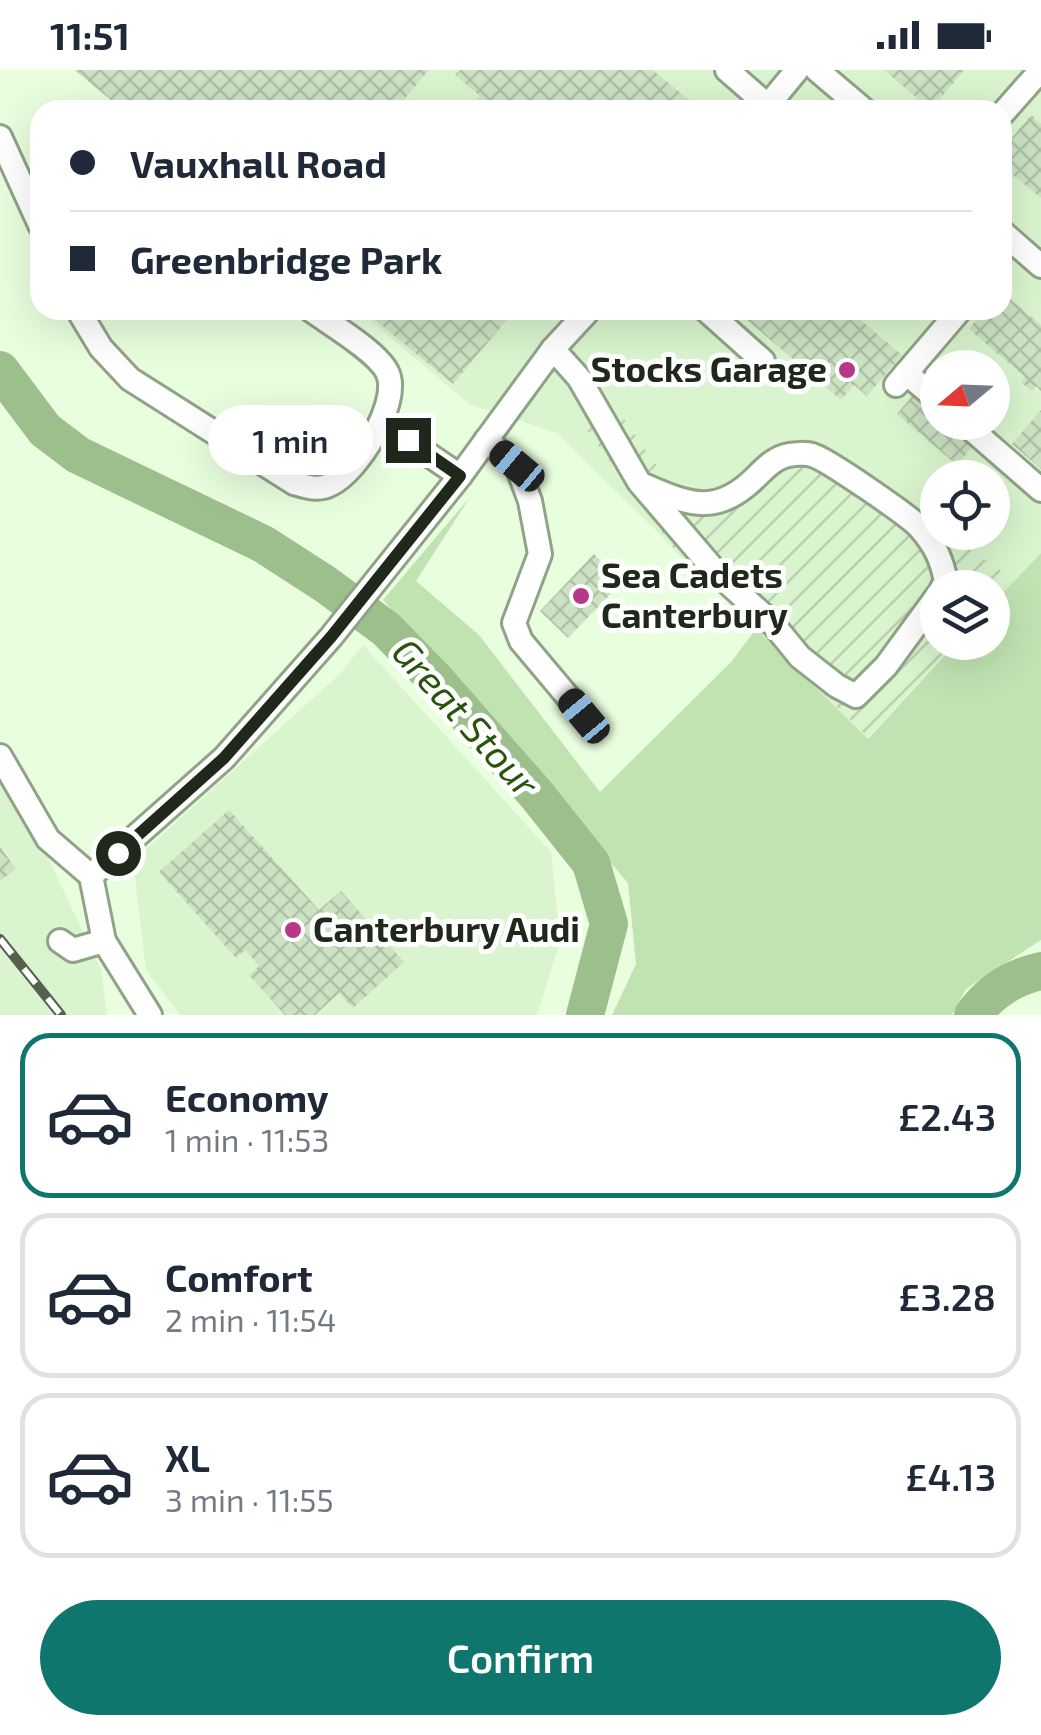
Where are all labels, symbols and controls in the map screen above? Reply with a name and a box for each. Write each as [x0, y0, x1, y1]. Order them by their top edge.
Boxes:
text: 11:51 [50, 12, 130, 58]
text: Vauxhall Road [130, 140, 387, 186]
text: Greenbridge Park [130, 236, 442, 282]
place label: Stocks Garage [591, 347, 827, 389]
north arrow [920, 350, 1010, 440]
map controls [920, 350, 1010, 660]
marker: Stocks Garage [836, 359, 858, 381]
callout: 1 min [208, 405, 373, 475]
route end [386, 418, 431, 463]
text: 1 min [253, 421, 328, 459]
car [484, 435, 550, 497]
button: locate [920, 460, 1010, 550]
place label: Sea Cadets Canterbury [601, 553, 788, 636]
button: layers [920, 570, 1010, 660]
marker: Sea Cadets Canterbury [570, 585, 592, 607]
water label: Great Stour [383, 628, 550, 806]
car [553, 683, 615, 749]
route start [96, 831, 141, 876]
place label: Canterbury Audi [313, 907, 580, 950]
marker: Canterbury Audi [282, 919, 304, 941]
icon: car [45, 1071, 135, 1161]
text: Economy [165, 1074, 329, 1120]
text: £2.43 [898, 1093, 996, 1139]
text: 1 min · 11:53 [165, 1120, 329, 1158]
icon: car [45, 1251, 135, 1341]
text: Comfort [165, 1254, 313, 1300]
text: £3.28 [898, 1273, 996, 1319]
text: 2 min · 11:54 [165, 1300, 336, 1338]
icon: car [45, 1431, 135, 1521]
text: XL [165, 1434, 210, 1480]
text: £4.13 [905, 1453, 996, 1499]
text: 3 min · 11:55 [165, 1480, 334, 1518]
button: Confirm [40, 1600, 1001, 1715]

